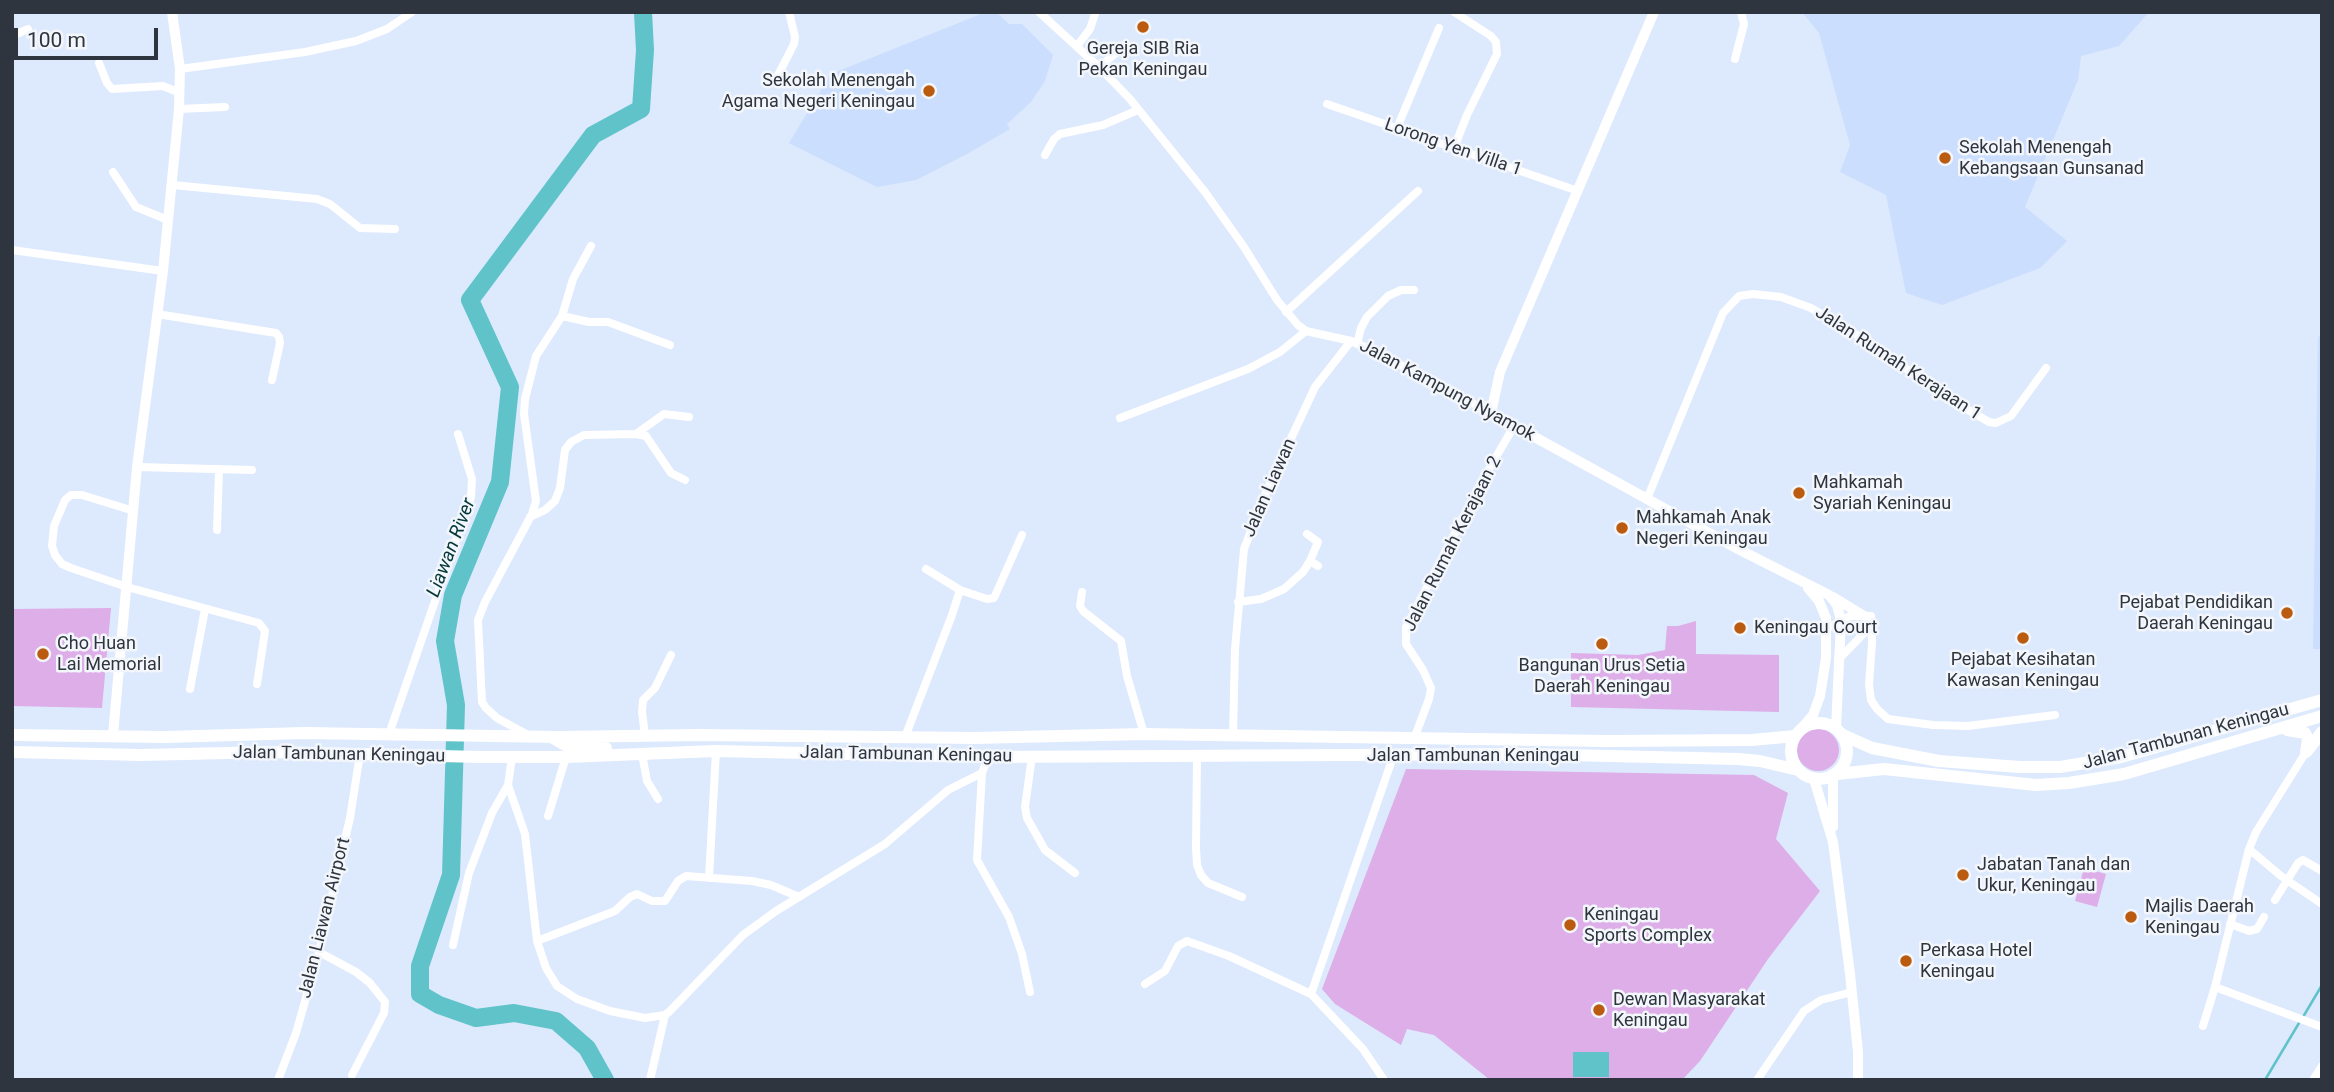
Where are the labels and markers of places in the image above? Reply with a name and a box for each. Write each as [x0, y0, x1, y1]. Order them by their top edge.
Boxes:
marker: Gereja SIB Ria Pekan Keningau [1135, 19, 1151, 35]
place label: Gereja SIB Ria Pekan Keningau [1079, 38, 1207, 80]
place label: Sekolah Menengah Agama Negeri Keningau [722, 70, 915, 112]
marker: Sekolah Menengah Agama Negeri Keningau [921, 83, 937, 99]
place label: Sekolah Menengah Kebangsaan Gunsanad [1959, 137, 2144, 180]
marker: Sekolah Menengah Kebangsaan Gunsanad [1937, 150, 1953, 166]
place label: Mahkamah Syariah Keningau [1813, 472, 1951, 514]
marker: Mahkamah Syariah Keningau [1791, 485, 1807, 501]
place label: Mahkamah Anak Negeri Keningau [1636, 507, 1771, 550]
marker: Mahkamah Anak Negeri Keningau [1614, 520, 1630, 536]
place label: Pejabat Pendidikan Daerah Keningau [2119, 592, 2273, 634]
marker: Pejabat Pendidikan Daerah Keningau [2279, 605, 2295, 621]
place label: Keningau Court [1754, 617, 1877, 639]
marker: Keningau Court [1732, 620, 1748, 636]
marker: Pejabat Kesihatan Kawasan Keningau [2015, 630, 2031, 646]
place label: Cho Huan Lai Memorial [57, 633, 161, 676]
marker: Bangunan Urus Setia Daerah Keningau [1594, 636, 1610, 652]
marker: Cho Huan Lai Memorial [35, 646, 51, 662]
place label: Pejabat Kesihatan Kawasan Keningau [1947, 649, 2099, 692]
place label: Bangunan Urus Setia Daerah Keningau [1519, 655, 1685, 698]
place label: Jabatan Tanah dan Ukur, Keningau [1977, 854, 2130, 896]
marker: Jabatan Tanah dan Ukur, Keningau [1955, 867, 1971, 883]
place label: Majlis Daerah Keningau [2145, 896, 2254, 939]
place label: Keningau Sports Complex [1584, 904, 1712, 946]
marker: Majlis Daerah Keningau [2123, 909, 2139, 925]
marker: Keningau Sports Complex [1562, 917, 1578, 933]
place label: Perkasa Hotel Keningau [1920, 940, 2032, 982]
marker: Perkasa Hotel Keningau [1898, 953, 1914, 969]
place label: Dewan Masyarakat Keningau [1613, 989, 1765, 1032]
marker: Dewan Masyarakat Keningau [1591, 1002, 1607, 1018]

